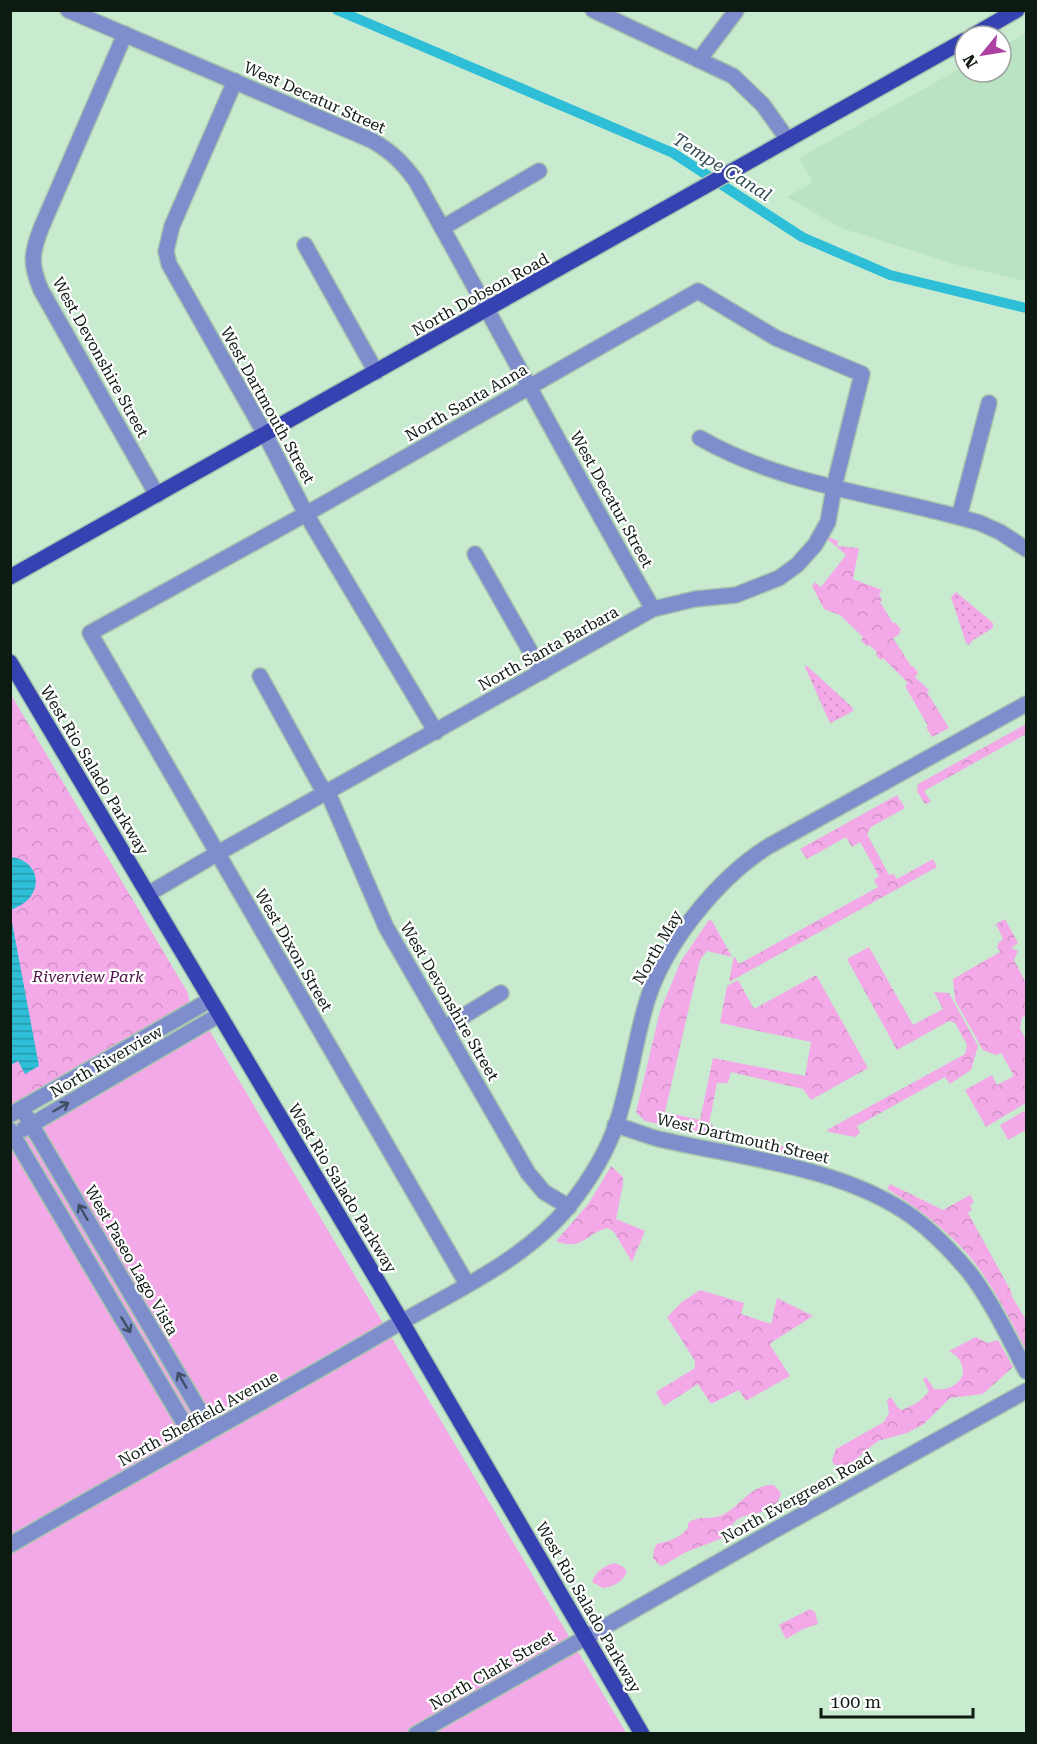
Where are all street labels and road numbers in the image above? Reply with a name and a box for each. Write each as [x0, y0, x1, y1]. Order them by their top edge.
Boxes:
street label: West Decatur Street [241, 58, 389, 137]
street label: North Dobson Road [409, 249, 552, 340]
street label: West Devonshire Street [49, 274, 153, 441]
street label: West Dartmouth Street [216, 323, 319, 487]
street label: North Santa Anna [402, 360, 531, 445]
street label: West Decatur Street [566, 428, 657, 571]
street label: North Santa Barbara [475, 602, 622, 695]
street label: West Rio Salado Parkway [36, 682, 153, 859]
street label: West Dixon Street [251, 886, 336, 1015]
street label: North May [629, 906, 687, 988]
street label: West Devonshire Street [396, 918, 503, 1084]
street label: North Riverview [47, 1021, 167, 1101]
street label: West Rio Salado Parkway [284, 1100, 401, 1277]
street label: West Dartmouth Street [655, 1109, 831, 1168]
street label: West Paseo Lago Vista [81, 1182, 183, 1339]
street label: North Sheffield Avenue [115, 1366, 282, 1470]
street label: North Evergreen Road [718, 1448, 876, 1547]
street label: West Rio Salado Parkway [532, 1518, 646, 1697]
street label: North Clark Street [426, 1627, 558, 1714]

